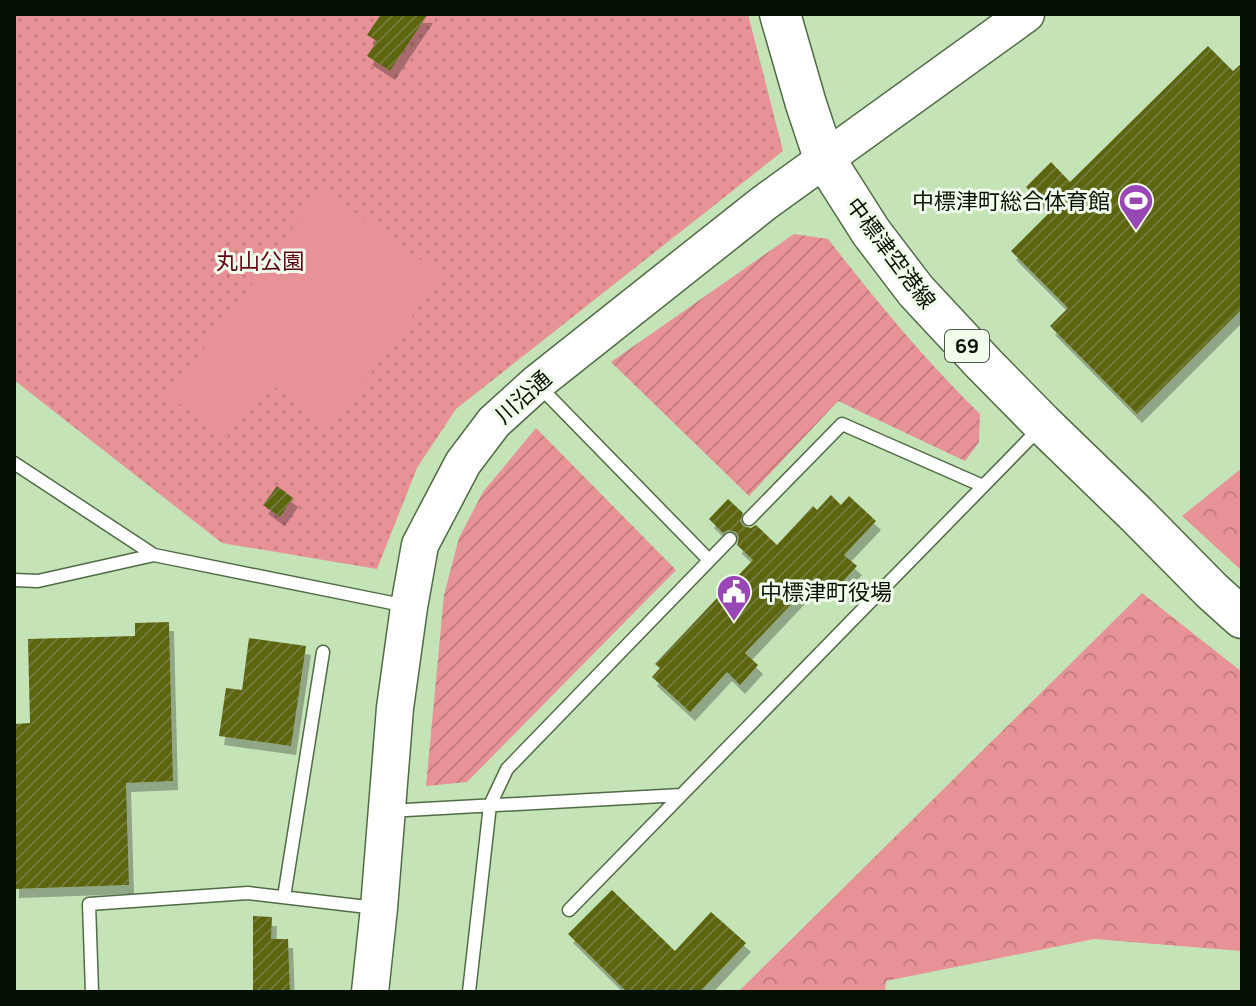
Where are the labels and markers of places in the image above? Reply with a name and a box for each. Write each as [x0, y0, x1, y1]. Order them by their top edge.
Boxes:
sports icon: 中標津町総合体育館 [1117, 182, 1155, 232]
place label: 中標津町総合体育館 [912, 186, 1110, 216]
public building icon: 中標津町役場 [715, 573, 753, 623]
place label: 中標津町役場 [760, 577, 892, 607]

